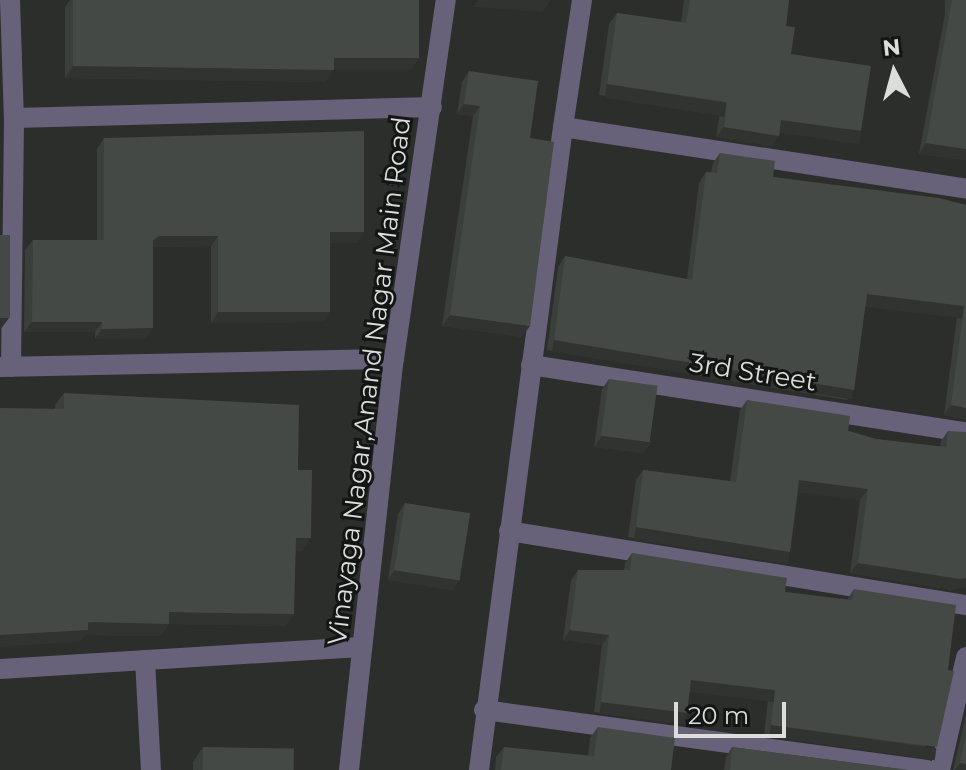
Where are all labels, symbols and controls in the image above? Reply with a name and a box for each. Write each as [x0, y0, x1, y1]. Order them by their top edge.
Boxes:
north arrow [854, 32, 934, 112]
text: N [881, 33, 902, 62]
street label: Vinayaga Nagar,Anand Nagar Main Road [322, 115, 418, 647]
street label: 3rd Street [687, 348, 819, 398]
scale bar [678, 686, 790, 736]
text: 20 m [688, 701, 749, 730]

